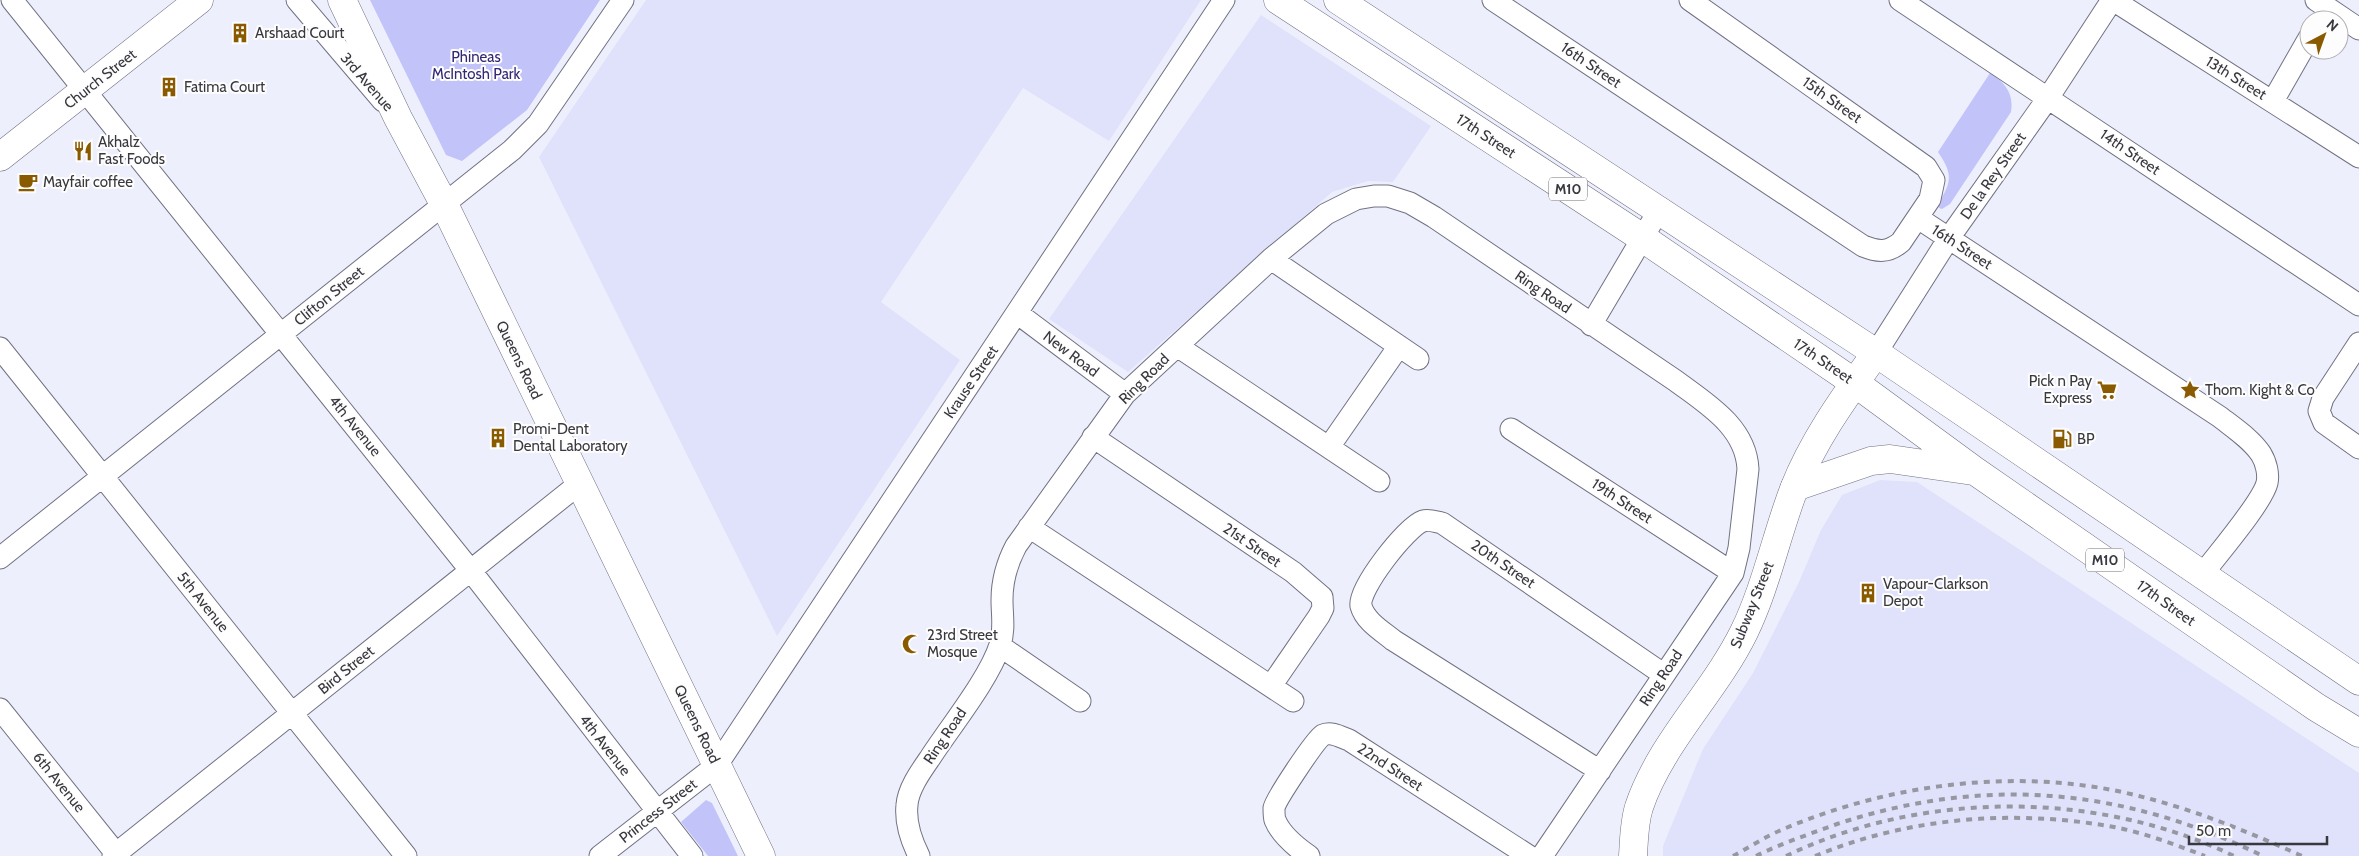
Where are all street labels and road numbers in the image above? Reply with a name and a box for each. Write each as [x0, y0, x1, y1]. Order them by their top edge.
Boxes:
street label: 16th Street [1558, 38, 1624, 92]
street label: Church Street [60, 45, 140, 113]
street label: 3rd Avenue [337, 49, 398, 115]
street label: 13th Street [2202, 52, 2270, 104]
street label: 15th Street [1799, 73, 1865, 127]
street label: 17th Street [1453, 110, 1519, 162]
street label: 14th Street [2097, 125, 2163, 179]
street label: De la Rey Street [1956, 129, 2030, 223]
road number: M10 [1549, 178, 1587, 200]
street label: 16th Street [1928, 221, 1996, 273]
street label: Clifton Street [291, 262, 367, 330]
street label: Ring Road [1511, 267, 1575, 317]
street label: Queens Road [492, 318, 546, 402]
street label: New Road [1040, 327, 1102, 381]
street label: 17th Street [1790, 335, 1856, 387]
street label: Krause Street [940, 342, 1002, 422]
street label: Ring Road [1115, 350, 1173, 408]
street label: 4th Avenue [325, 392, 385, 460]
street label: 19th Street [1588, 475, 1656, 527]
street label: 21st Street [1220, 519, 1284, 571]
street label: 20th Street [1468, 536, 1538, 592]
road number: M10 [2086, 548, 2124, 572]
street label: Subway Street [1726, 559, 1778, 651]
street label: 5th Avenue [173, 568, 233, 636]
street label: 17th Street [2133, 576, 2199, 630]
street label: Bird Street [314, 642, 378, 698]
street label: Ring Road [1636, 646, 1686, 710]
street label: Queens Road [670, 682, 724, 766]
street label: Ring Road [920, 704, 970, 768]
street label: 4th Avenue [575, 711, 635, 779]
street label: 22nd Street [1354, 739, 1426, 795]
street label: 6th Avenue [29, 748, 89, 816]
street label: Princess Street [616, 775, 700, 847]

